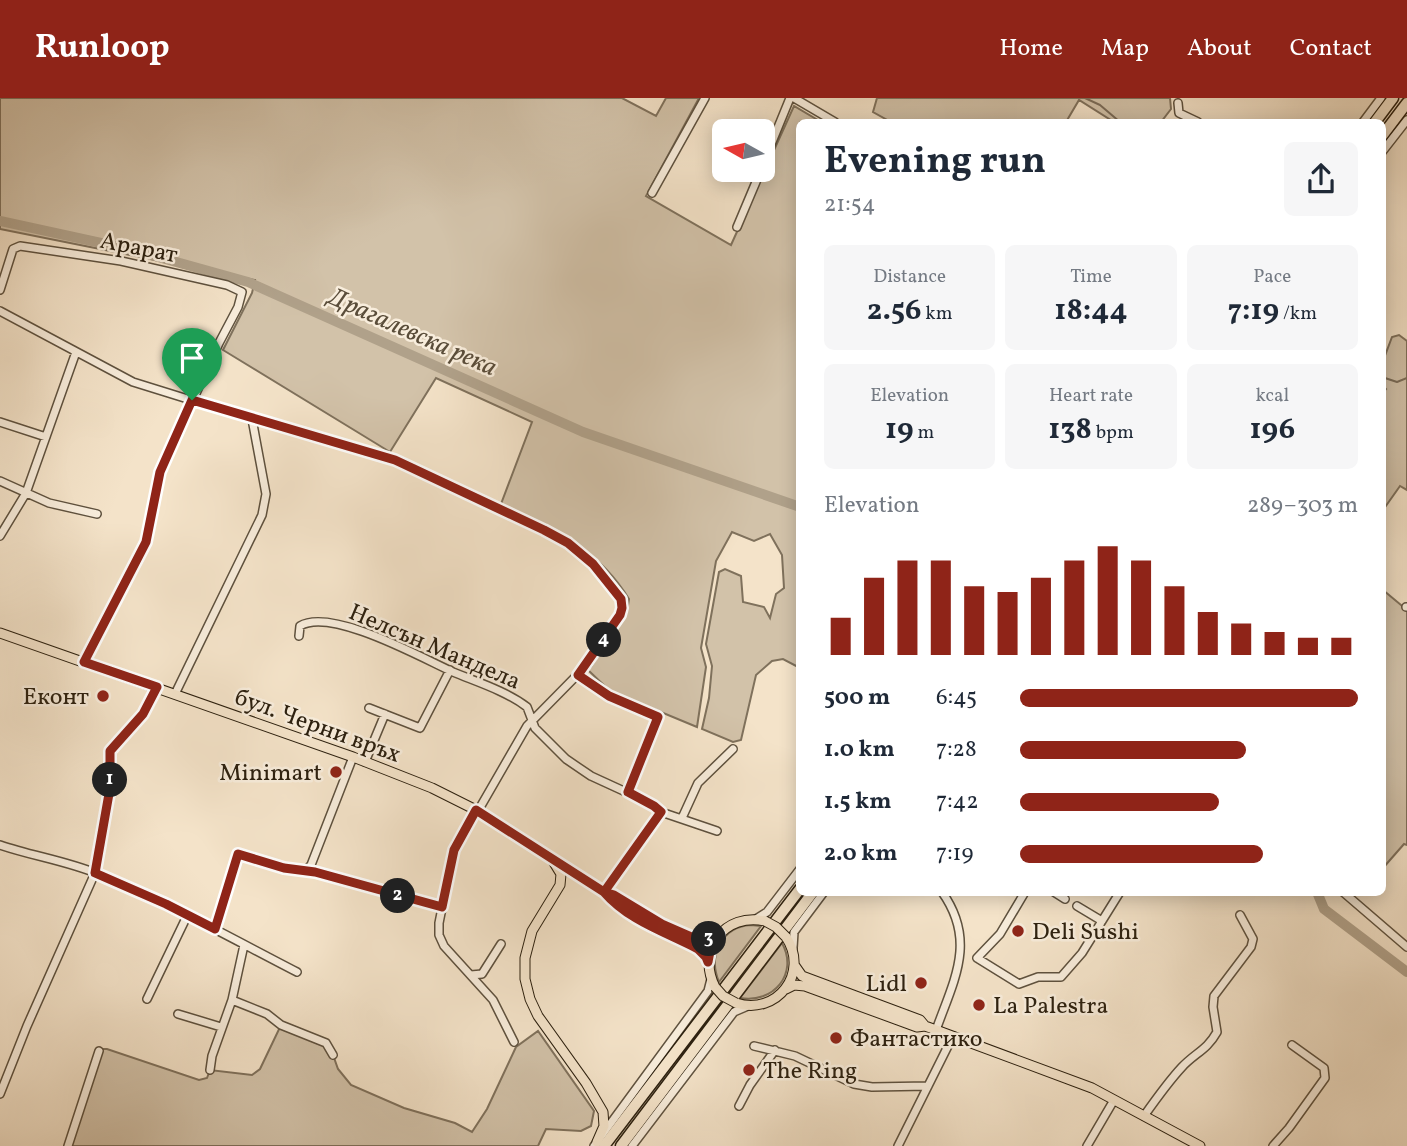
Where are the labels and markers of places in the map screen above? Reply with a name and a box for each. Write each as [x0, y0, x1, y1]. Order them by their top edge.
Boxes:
pin [162, 328, 222, 400]
pin: 4 [586, 622, 622, 658]
place label: Еконт [23, 681, 89, 715]
marker: Еконт [95, 688, 111, 704]
place label: Minimart [219, 757, 322, 791]
pin: 1 [92, 762, 128, 798]
marker: Minimart [328, 764, 344, 780]
pin: 2 [380, 878, 416, 914]
place label: Deli Sushi [1032, 916, 1139, 950]
pin: 3 [692, 922, 726, 956]
marker: Deli Sushi [1010, 923, 1026, 939]
place label: Lidl [866, 968, 907, 1002]
marker: Lidl [913, 975, 929, 991]
place label: La Palestra [993, 990, 1108, 1024]
marker: La Palestra [971, 997, 987, 1013]
place label: Фантастико [850, 1023, 982, 1057]
marker: Фантастико [828, 1030, 844, 1046]
place label: The Ring [763, 1055, 857, 1089]
marker: The Ring [741, 1062, 757, 1078]

